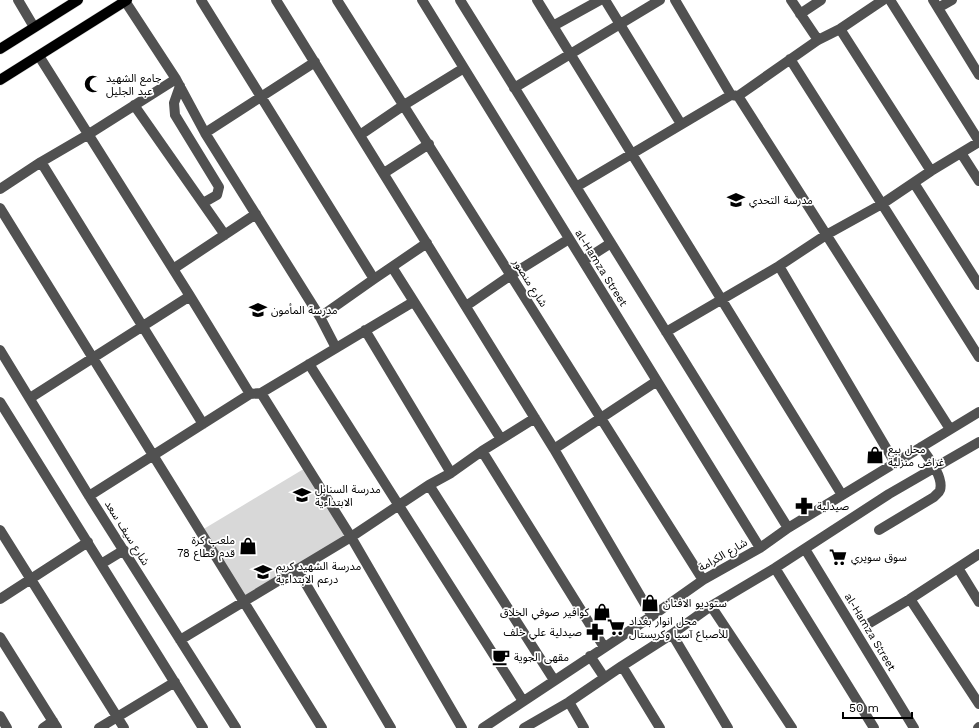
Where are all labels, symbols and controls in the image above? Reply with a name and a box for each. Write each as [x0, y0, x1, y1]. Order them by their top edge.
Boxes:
place label: جامع الشهيد عبد الجليل [106, 72, 162, 98]
mosque icon: جامع الشهيد عبد الجليل [83, 74, 103, 94]
school or university icon: مدرسة التحدي [726, 190, 746, 210]
place label: مدرسة التحدي [749, 194, 813, 209]
street label: al-Hamza Street [572, 227, 630, 309]
street label: شارع منصور [509, 256, 550, 310]
school or university icon: مدرسة المأمون [248, 300, 268, 320]
place label: مدرسة المأمون [271, 303, 338, 317]
place label: محل بيع غراض منزلية [888, 443, 945, 469]
shop icon: محل بيع غراض منزلية [865, 445, 885, 465]
place label: مدرسة السنابل الابتداءية [315, 483, 381, 509]
school or university icon: مدرسة السنابل الابتداءية [292, 485, 312, 505]
pharmacy icon: صيدلية [794, 496, 814, 516]
street label: شارع سيف سعد [101, 498, 152, 569]
place label: صيدلية [817, 500, 849, 513]
place label: ملعب كرة قدم قطاع 78 [177, 534, 235, 561]
shop icon: ملعب كرة قدم قطاع 78 [238, 536, 258, 556]
street label: شارع الكرامة [696, 536, 750, 575]
supermarket icon: سوق سويري [828, 547, 848, 567]
place label: سوق سويري [851, 551, 907, 566]
place label: مدرسة الشهيد كريم درعم الابتداءية [276, 560, 361, 588]
school or university icon: مدرسة الشهيد كريم درعم الابتداءية [253, 562, 273, 582]
street label: al-Hamza Street [842, 591, 898, 673]
shop icon: ستوديو الافنان [640, 593, 660, 613]
place label: ستوديو الافنان [663, 597, 727, 610]
shop icon: كوافير صوفي الخلاق [592, 602, 612, 622]
place label: كوافير صوفي الخلاق [500, 606, 589, 621]
place label: محل انوار بغداد للأصباغ آسيا وكريستال [629, 615, 728, 642]
supermarket icon: محل انوار بغداد للأصباغ آسيا وكريستال [606, 617, 626, 637]
pharmacy icon: صيدلية علي خلف [585, 622, 605, 642]
place label: صيدلية علي خلف [504, 626, 582, 641]
cafe icon: مقهى الجوية [491, 647, 511, 667]
place label: مقهى الجوية [514, 651, 569, 664]
scale bar [843, 694, 912, 720]
text: 50 m [849, 701, 879, 715]

